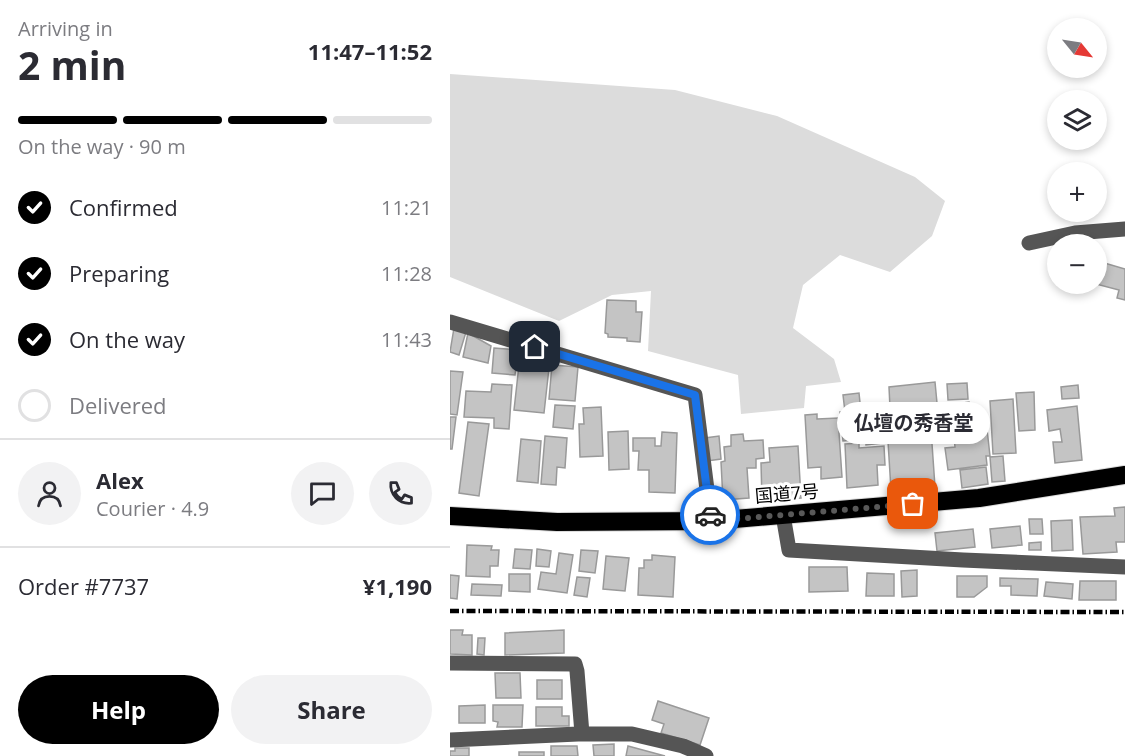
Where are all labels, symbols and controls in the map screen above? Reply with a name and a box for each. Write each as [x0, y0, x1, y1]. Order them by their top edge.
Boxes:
text: Arriving in [18, 15, 113, 42]
north arrow [1047, 18, 1107, 78]
map controls [1047, 18, 1107, 294]
text: 11:47–11:52 [308, 36, 432, 66]
text: 2 min [18, 38, 126, 91]
button: layers [1047, 90, 1107, 150]
text: On the way · 90 m [18, 133, 186, 160]
button: + [1047, 162, 1107, 222]
icon: check [18, 191, 51, 224]
text: Confirmed [69, 192, 178, 222]
text: 11:21 [381, 194, 432, 221]
button: − [1047, 234, 1107, 294]
icon: check [18, 257, 51, 290]
text: Preparing [69, 258, 169, 288]
text: 11:28 [381, 260, 432, 287]
pin [509, 321, 560, 372]
icon: check [18, 323, 51, 356]
text: On the way [69, 324, 185, 354]
text: 11:43 [381, 326, 432, 353]
icon: home [518, 330, 551, 363]
text: Delivered [69, 390, 167, 420]
callout: 仏壇の秀香堂 [836, 402, 990, 444]
text: 仏壇の秀香堂 [854, 409, 974, 436]
button: person [18, 462, 81, 525]
button: chat [291, 462, 354, 525]
button: phone [369, 462, 432, 525]
text: Alex [96, 465, 144, 495]
street label: 国道7号 [754, 478, 820, 508]
pin [887, 478, 938, 529]
courier [680, 485, 740, 545]
icon: bag [896, 487, 929, 520]
text: Courier · 4.9 [96, 495, 209, 522]
icon: car [694, 499, 727, 532]
text: Order #7737 [18, 571, 149, 601]
text: ¥1,190 [363, 571, 432, 601]
button: Help [18, 675, 219, 744]
button: Share [231, 675, 432, 744]

